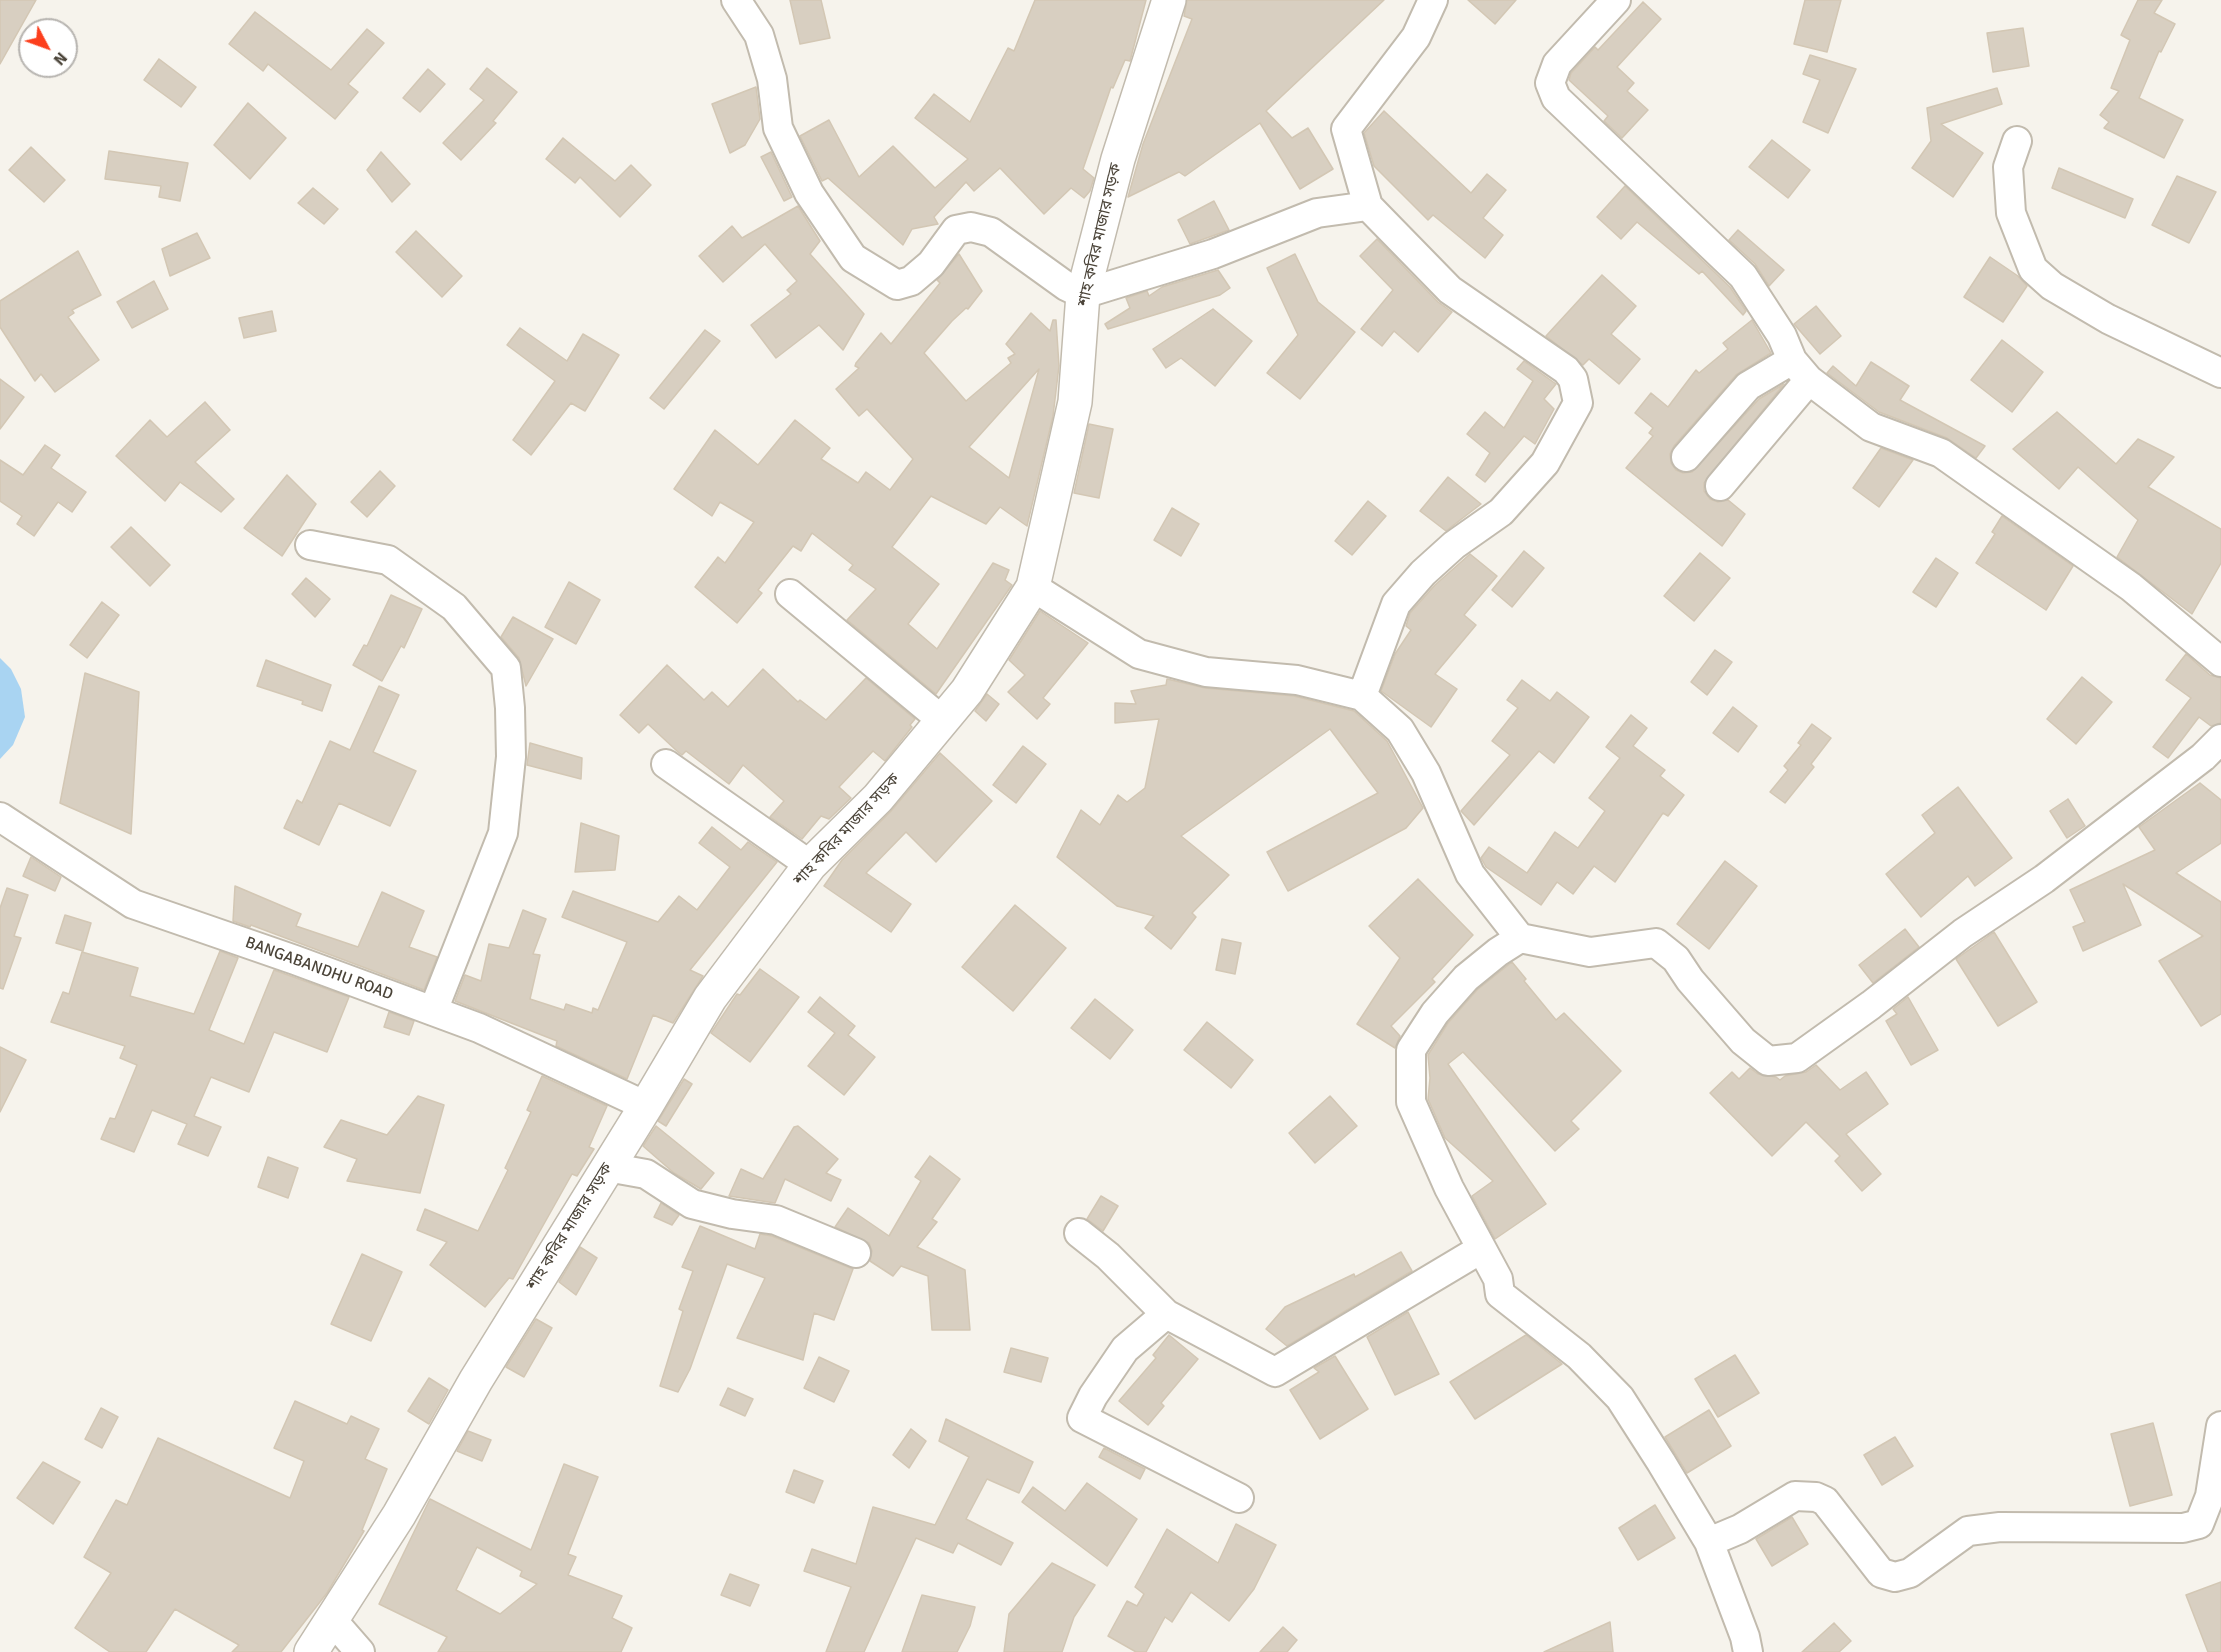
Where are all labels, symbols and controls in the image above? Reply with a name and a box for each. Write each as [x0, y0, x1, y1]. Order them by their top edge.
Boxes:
north arrow [18, 18, 78, 78]
text: N [49, 48, 71, 69]
street label: শাহ কবির মাজার সড়ক [1074, 162, 1126, 308]
street label: শাহ কবির মাজার সড়ক [790, 770, 904, 890]
street label: BANGABANDHU ROAD [242, 933, 396, 1005]
street label: শাহ কবির মাজার সড়ক [523, 1160, 617, 1294]

